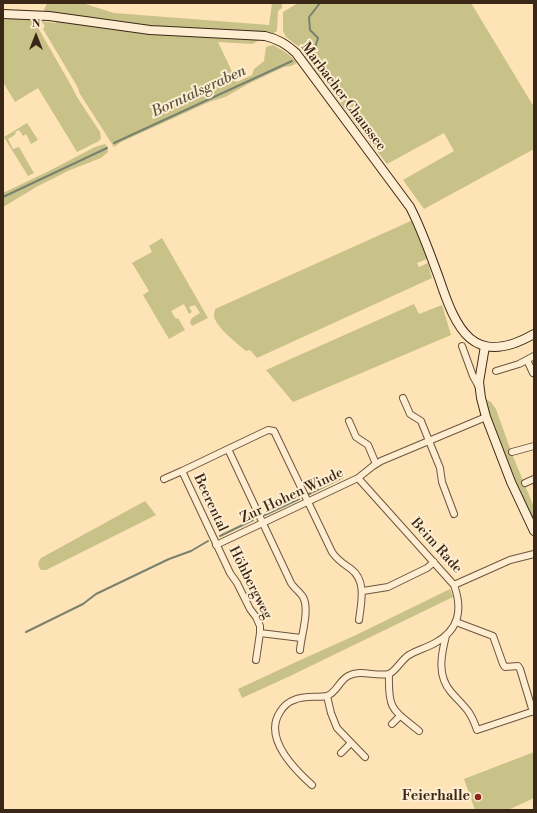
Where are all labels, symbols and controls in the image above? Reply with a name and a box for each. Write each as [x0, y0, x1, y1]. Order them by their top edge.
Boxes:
north arrow [16, 16, 56, 56]
text: N [32, 17, 40, 31]
street label: Marbacher Chaussee [297, 40, 389, 154]
water label: Borntalsgraben [149, 62, 249, 122]
street label: Zur Hohen Winde [238, 465, 346, 527]
street label: Beerental [189, 471, 231, 535]
street label: Beim Rade [407, 515, 465, 577]
street label: Höhbergweg [224, 544, 276, 622]
place label: Feierhalle [402, 789, 470, 805]
marker: Feierhalle [473, 792, 483, 802]

